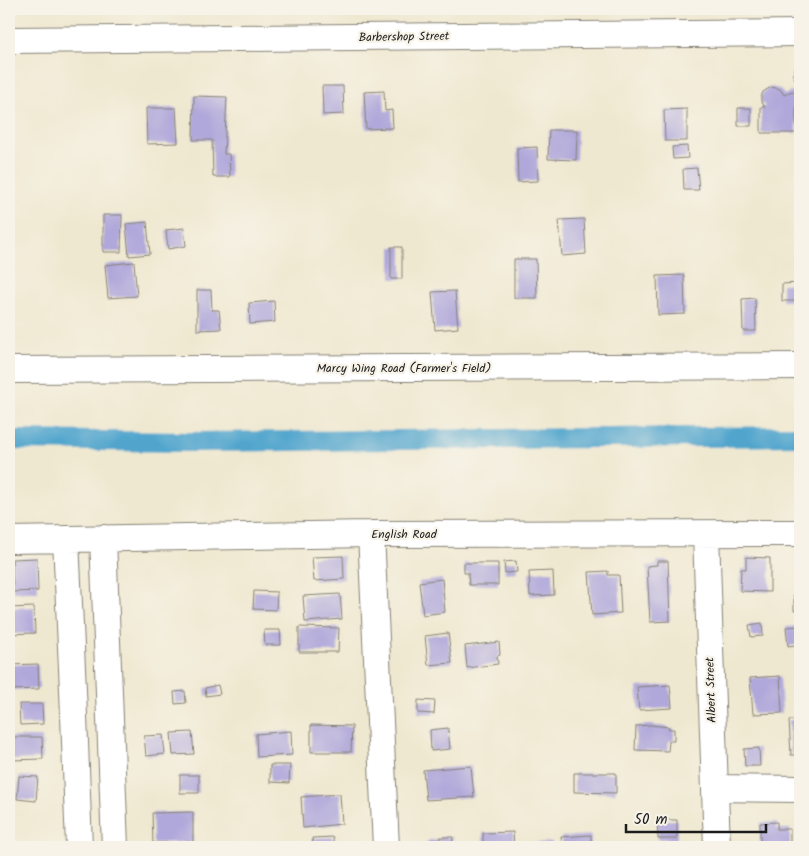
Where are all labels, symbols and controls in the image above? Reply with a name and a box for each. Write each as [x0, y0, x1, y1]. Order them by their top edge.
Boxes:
street label: Barbershop Street [358, 27, 450, 47]
street label: Marcy Wing Road (Farmer's Field) [317, 359, 491, 378]
street label: English Road [371, 525, 438, 544]
street label: Albert Street [700, 656, 722, 723]
scale bar [626, 801, 766, 833]
text: 50 m [634, 808, 668, 832]

